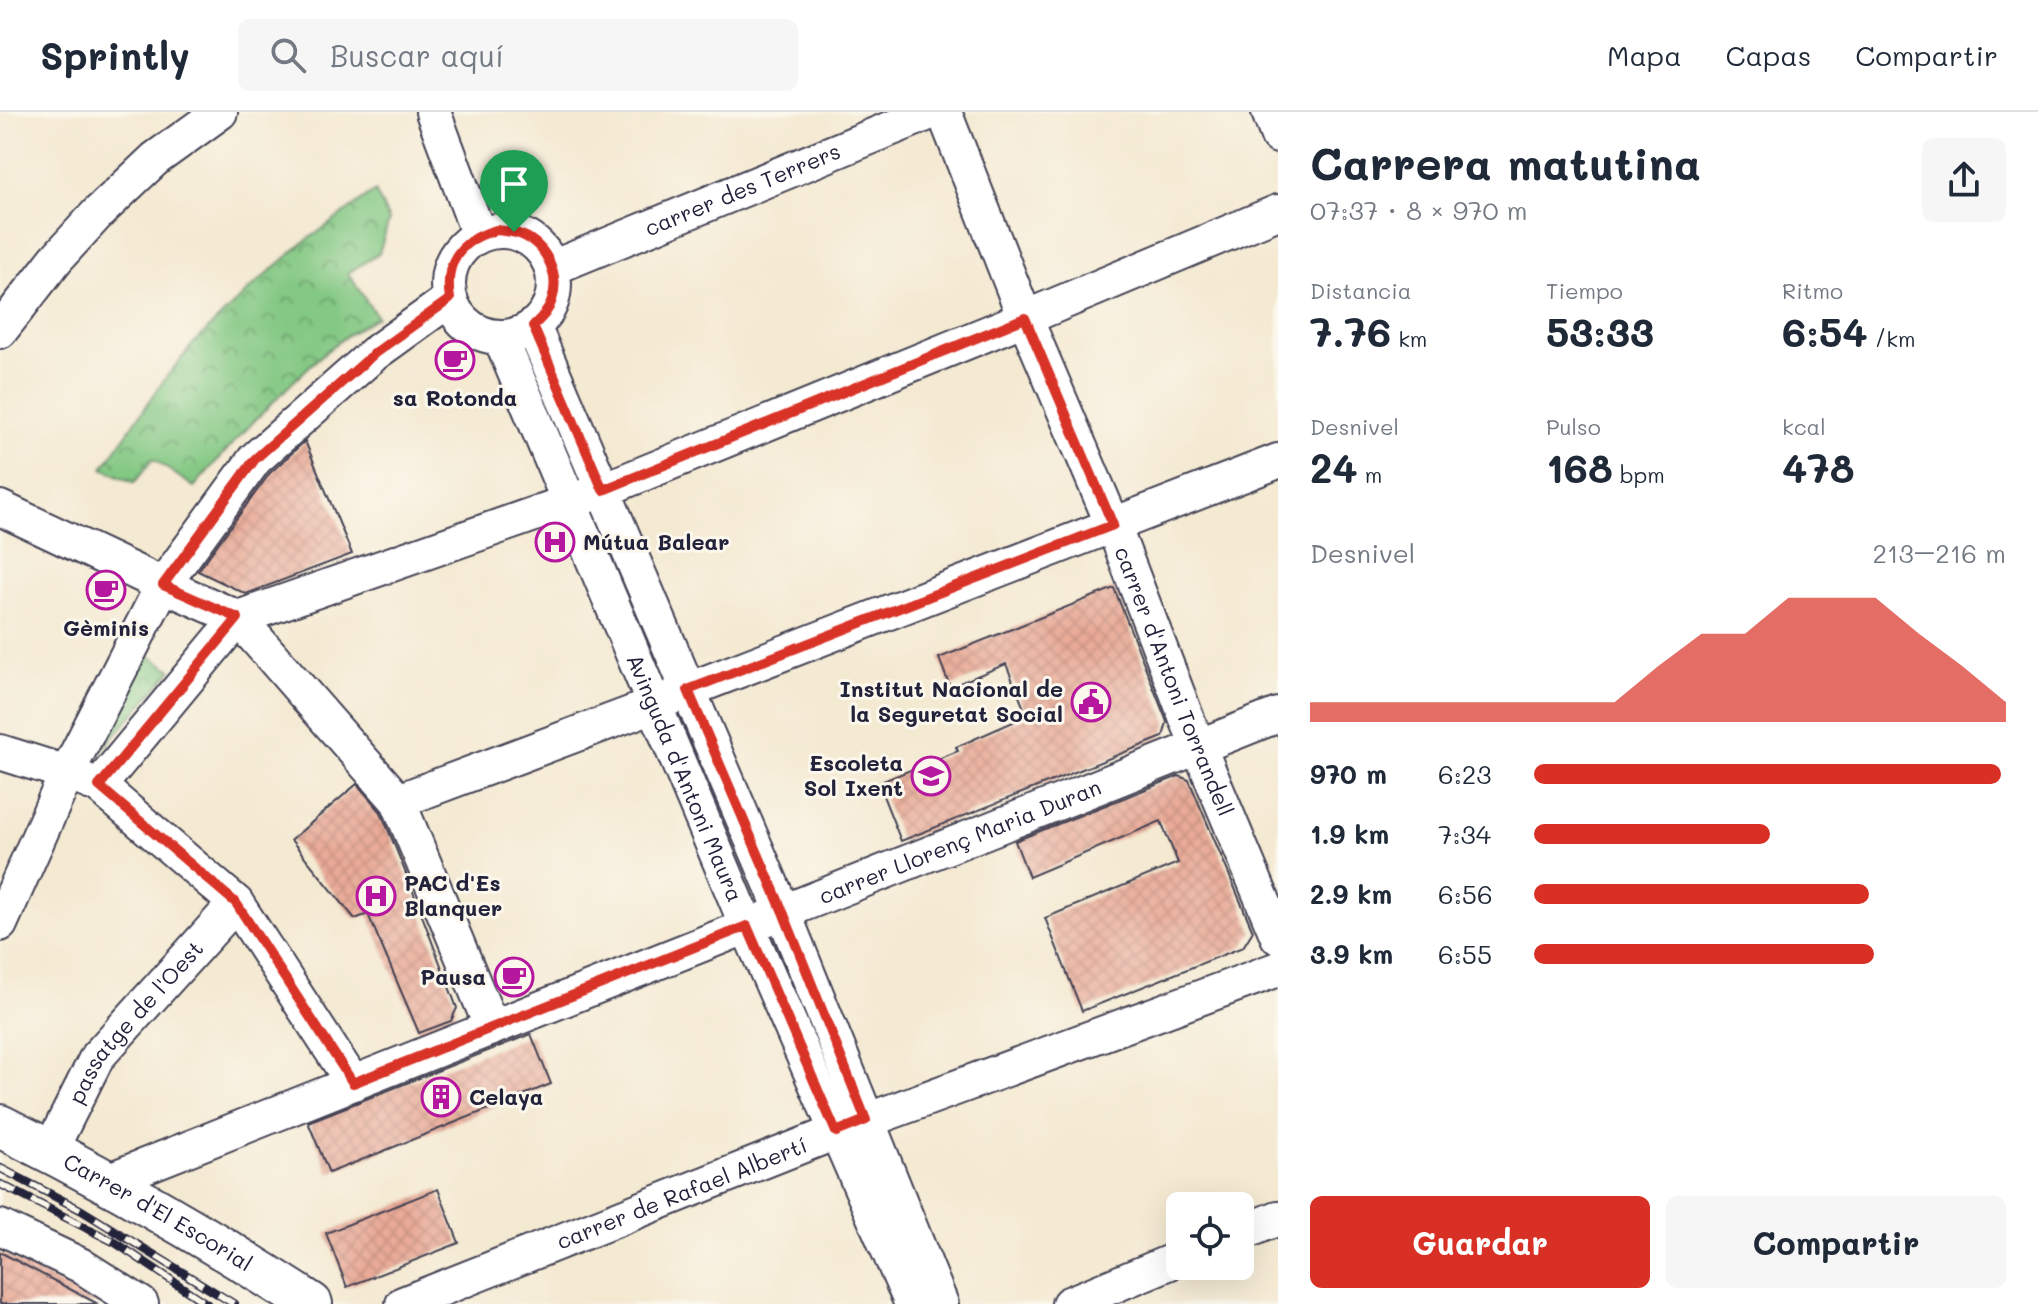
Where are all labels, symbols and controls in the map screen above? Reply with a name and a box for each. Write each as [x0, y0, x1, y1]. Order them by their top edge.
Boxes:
search box [238, 19, 798, 91]
text: Sprintly [40, 30, 190, 80]
icon: search [266, 33, 310, 77]
text: Buscar aquí [330, 35, 504, 75]
text: Mapa [1607, 37, 1682, 73]
text: Capas [1726, 37, 1811, 73]
text: Compartir [1855, 37, 1998, 73]
text: Carrera matutina [1310, 134, 1701, 191]
street label: carrer des Terrers [640, 136, 845, 242]
button: share [1922, 138, 2006, 222]
pin [480, 150, 548, 232]
icon: arrive [492, 162, 536, 206]
text: 07:37 · 8 × 970 m [1310, 193, 1528, 227]
text: Distancia [1310, 276, 1412, 305]
text: Tiempo [1546, 276, 1623, 305]
text: Ritmo [1782, 276, 1843, 305]
text: 7.76 [1310, 305, 1391, 357]
text: 53:33 [1546, 305, 1654, 357]
text: 6:54 [1782, 305, 1868, 357]
text: km [1391, 324, 1427, 353]
text: /km [1868, 324, 1915, 353]
cafe icon: sa Rotonda [434, 339, 476, 381]
place label: sa Rotonda [393, 383, 517, 412]
text: Desnivel [1310, 412, 1399, 441]
text: Pulso [1546, 412, 1601, 441]
text: kcal [1782, 412, 1826, 441]
text: 24 [1310, 441, 1358, 493]
text: 168 [1546, 441, 1613, 493]
text: 478 [1782, 441, 1854, 493]
text: m [1358, 460, 1382, 489]
text: bpm [1613, 460, 1665, 489]
hospital icon: Mútua Balear [534, 521, 576, 563]
place label: Mútua Balear [583, 527, 730, 556]
text: Desnivel [1310, 536, 1415, 570]
text: 213–216 m [1873, 536, 2006, 570]
street label: carrer d'Antoni Torrandell [1108, 542, 1241, 820]
cafe icon: Gèminis [85, 569, 127, 611]
place label: Gèminis [63, 613, 149, 642]
street label: Avinguda d'Antoni Maura [620, 649, 750, 906]
place label: Institut Nacional de la Seguretat Social [840, 674, 1063, 728]
public building icon: Institut Nacional de la Seguretat Social [1070, 681, 1112, 723]
place label: Escoleta Sol Ixent [804, 748, 903, 802]
school or university icon: Escoleta Sol Ixent [910, 755, 952, 797]
text: 970 m [1310, 757, 1387, 791]
text: 6:23 [1438, 757, 1491, 791]
street label: carrer Llorenç Maria Duran [814, 772, 1105, 910]
text: 1.9 km [1310, 817, 1389, 851]
text: 7:34 [1438, 817, 1491, 851]
place label: PAC d'Es Blanquer [404, 868, 502, 922]
hospital icon: PAC d'Es Blanquer [355, 875, 397, 917]
text: 2.9 km [1310, 877, 1392, 911]
text: 6:56 [1438, 877, 1493, 911]
street label: passatge de l'Oest [61, 934, 209, 1108]
text: 3.9 km [1310, 937, 1393, 971]
text: 6:55 [1438, 937, 1492, 971]
cafe icon: Pausa [493, 956, 535, 998]
place label: Pausa [420, 962, 486, 991]
building icon: Celaya [420, 1076, 462, 1118]
place label: Celaya [469, 1082, 543, 1111]
street label: carrer de Rafael Albertí [552, 1130, 811, 1256]
street label: Carrer d'El Escorial [59, 1146, 258, 1277]
map controls [1166, 1192, 1254, 1280]
button: locate [1166, 1192, 1254, 1280]
button: Guardar [1310, 1196, 1650, 1288]
button: Compartir [1666, 1196, 2006, 1288]

